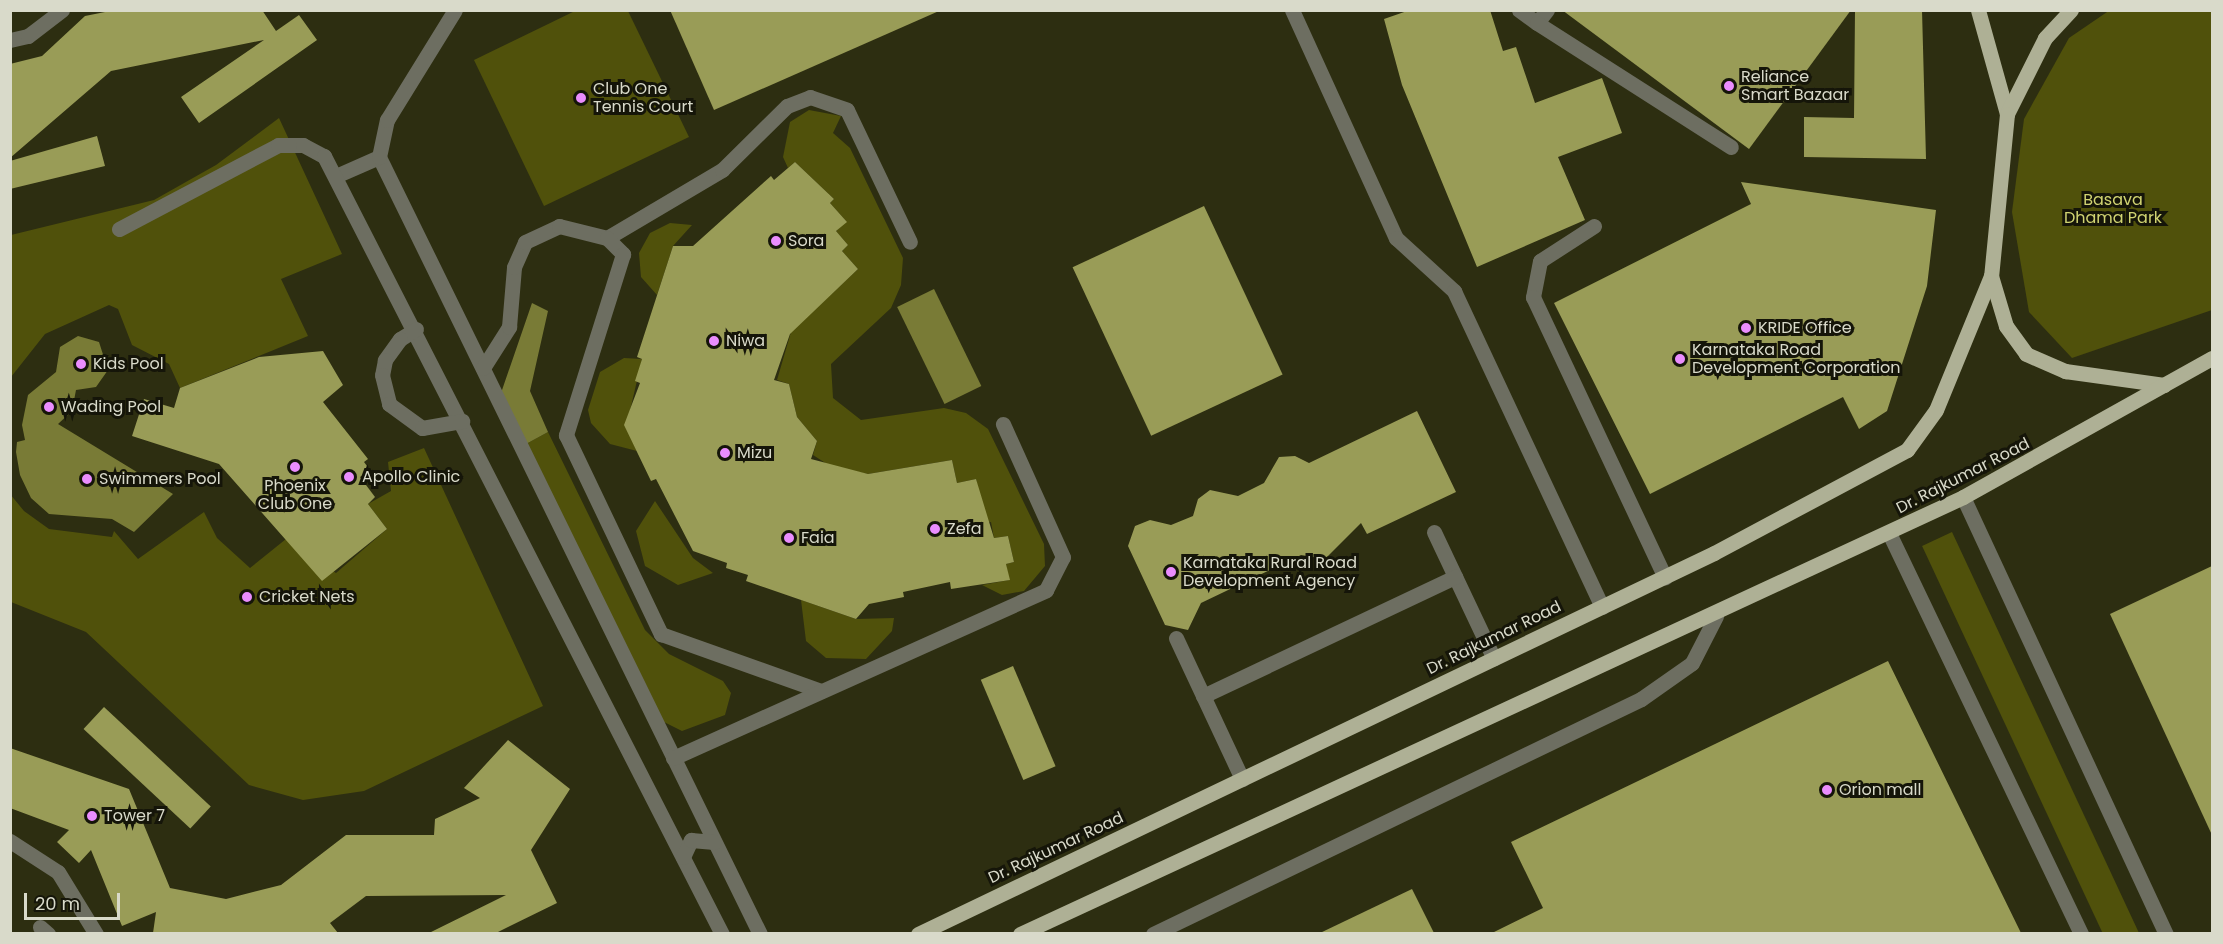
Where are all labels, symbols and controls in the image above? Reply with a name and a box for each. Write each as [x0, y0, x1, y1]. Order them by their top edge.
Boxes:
place label: Reliance Smart Bazaar [1741, 67, 1849, 105]
place label: Club One Tennis Court [593, 79, 693, 117]
marker: Reliance Smart Bazaar [1722, 79, 1736, 93]
marker: Club One Tennis Court [574, 91, 588, 105]
park label: Basava Dhama Park [2064, 190, 2162, 228]
place label: Sora [788, 231, 824, 251]
marker: Sora [769, 234, 783, 248]
place label: KRIDE Office [1758, 318, 1852, 338]
marker: KRIDE Office [1739, 321, 1753, 335]
place label: Niwa [726, 331, 765, 351]
marker: Niwa [707, 334, 721, 348]
place label: Karnataka Road Development Corporation [1692, 340, 1900, 378]
marker: Karnataka Road Development Corporation [1673, 352, 1687, 366]
place label: Kids Pool [93, 354, 164, 374]
marker: Kids Pool [74, 357, 88, 371]
place label: Wading Pool [61, 397, 161, 417]
marker: Wading Pool [42, 400, 56, 414]
street label: Dr. Rajkumar Road [1893, 434, 2033, 518]
place label: Mizu [737, 443, 772, 463]
marker: Mizu [718, 446, 732, 460]
marker: Phoenix Club One [288, 460, 302, 474]
place label: Apollo Clinic [362, 467, 460, 487]
marker: Apollo Clinic [340, 468, 358, 486]
place label: Swimmers Pool [99, 469, 221, 489]
marker: Swimmers Pool [80, 472, 94, 486]
place label: Phoenix Club One [258, 476, 332, 514]
place label: Zefa [947, 519, 982, 539]
marker: Zefa [928, 522, 942, 536]
place label: Faia [801, 528, 835, 548]
marker: Faia [782, 531, 796, 545]
place label: Karnataka Rural Road Development Agency [1183, 553, 1357, 591]
marker: Karnataka Rural Road Development Agency [1164, 565, 1178, 579]
place label: Cricket Nets [259, 587, 355, 607]
marker: Cricket Nets [240, 590, 254, 604]
street label: Dr. Rajkumar Road [1424, 597, 1564, 679]
place label: Orion mall [1839, 780, 1921, 800]
marker: Orion mall [1820, 783, 1834, 797]
place label: Tower 7 [104, 806, 165, 826]
street label: Dr. Rajkumar Road [985, 808, 1127, 888]
marker: Tower 7 [85, 809, 99, 823]
scale bar [27, 881, 123, 919]
text: 20 m [35, 891, 80, 916]

